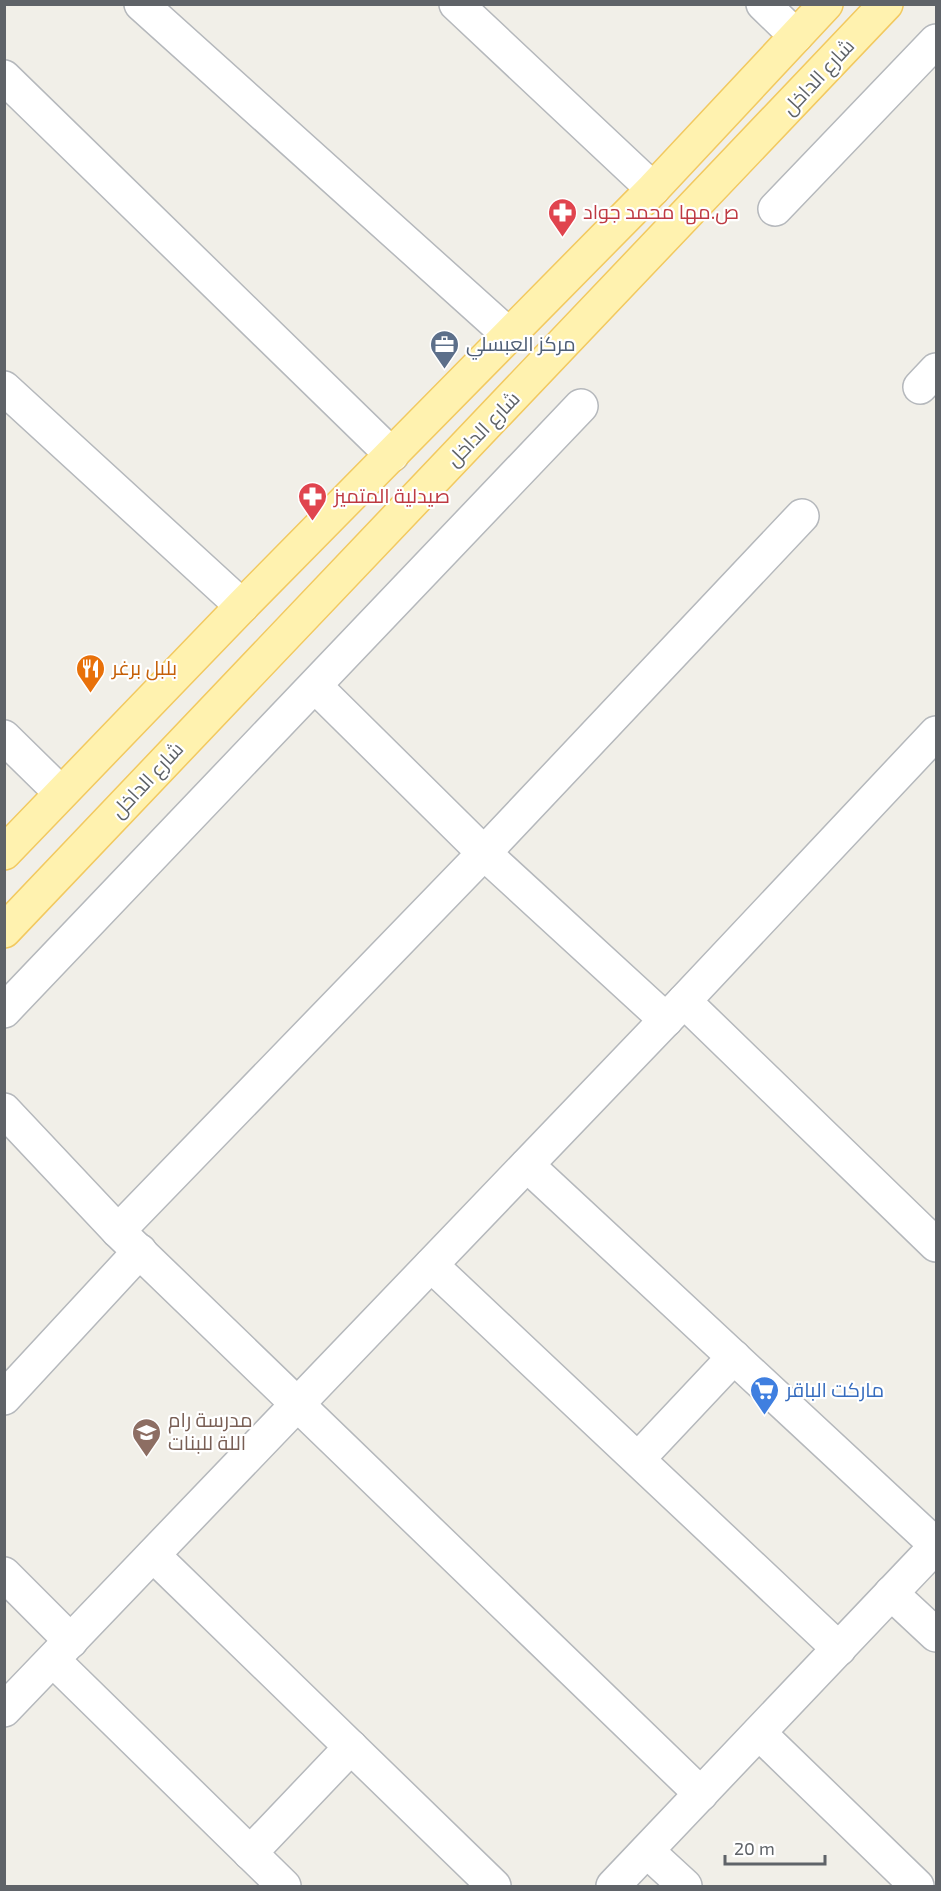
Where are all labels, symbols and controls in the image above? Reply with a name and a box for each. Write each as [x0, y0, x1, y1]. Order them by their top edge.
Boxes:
street label: شارع الداخل [776, 33, 861, 121]
pharmacy icon: ص.مها محمد جواد [546, 196, 578, 238]
place label: ص.مها محمد جواد [583, 199, 739, 225]
office icon: مركز العبسلي [429, 328, 461, 370]
place label: مركز العبسلي [466, 331, 576, 360]
street label: شارع الداخل [441, 386, 526, 473]
pharmacy icon: صيدلية المتميز [297, 480, 329, 522]
place label: صيدلية المتميز [333, 483, 450, 508]
restaurant icon: بلبل برغر [75, 652, 107, 694]
place label: بلبل برغر [111, 655, 177, 681]
street label: شارع الداخل [105, 736, 190, 824]
supermarket icon: ماركت الباقر [749, 1374, 781, 1416]
place label: ماركت الباقر [785, 1377, 884, 1402]
place label: مدرسة رام اللة للبنات [168, 1407, 253, 1454]
school or university icon: مدرسة رام اللة للبنات [131, 1416, 163, 1458]
scale bar [725, 1828, 826, 1866]
text: 20 m [734, 1837, 775, 1859]

